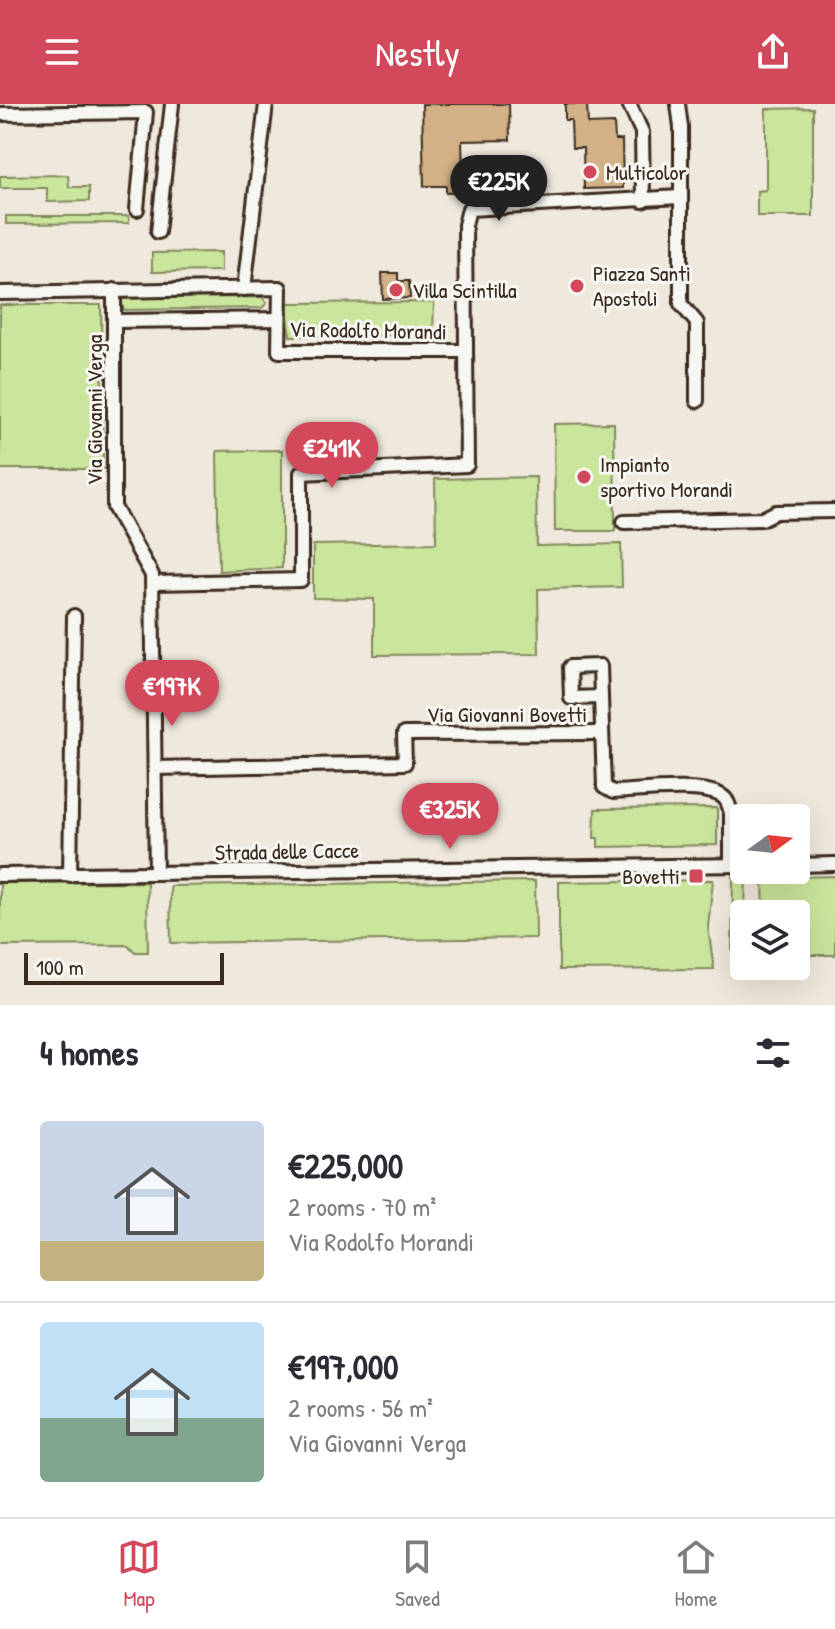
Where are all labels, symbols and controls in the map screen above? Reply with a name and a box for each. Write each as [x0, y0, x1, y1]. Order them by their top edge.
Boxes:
text: Nestly [375, 28, 460, 77]
icon: menu [40, 30, 84, 74]
icon: share [751, 30, 795, 74]
pin: €225K [443, 155, 555, 223]
place label: Multicolor [606, 157, 687, 187]
text: €225K [468, 163, 530, 198]
marker: Multicolor [581, 163, 599, 181]
place label: Piazza Santi Apostoli [593, 258, 691, 313]
place label: Villa Scintilla [412, 275, 517, 305]
marker: Piazza Santi Apostoli [568, 277, 586, 295]
marker: Villa Scintilla [387, 281, 405, 299]
street label: Via Rodolfo Morandi [289, 314, 447, 346]
street label: Via Giovanni Verga [79, 334, 109, 485]
pin: €241K [276, 422, 388, 490]
text: €241K [303, 430, 361, 465]
place label: Impianto sportivo Morandi [600, 449, 733, 504]
marker: Impianto sportivo Morandi [575, 468, 593, 486]
pin: €197K [116, 660, 228, 728]
text: €197K [143, 668, 201, 703]
street label: Via Giovanni Bovetti [427, 699, 587, 729]
pin: €325K [394, 783, 506, 851]
text: €325K [420, 791, 480, 826]
north arrow [730, 804, 810, 884]
map controls [730, 804, 810, 980]
street label: Strada delle Cacce [215, 835, 360, 867]
place label: Bovetti [622, 861, 680, 891]
marker: Bovetti [687, 867, 705, 885]
button: layers [730, 900, 810, 980]
scale bar [24, 949, 224, 985]
text: 100 m [36, 952, 84, 982]
text: 4 homes [40, 1030, 138, 1076]
icon: filters [751, 1031, 795, 1075]
text: €225,000 [288, 1143, 403, 1189]
icon: home [104, 1153, 200, 1249]
text: 2 rooms · 70 m² [288, 1189, 436, 1224]
text: Via Rodolfo Morandi [288, 1224, 474, 1259]
text: €197,000 [288, 1344, 399, 1390]
icon: home [104, 1354, 200, 1450]
text: 2 rooms · 56 m² [288, 1390, 433, 1425]
text: Via Giovanni Verga [288, 1425, 466, 1460]
tab: Map [117, 1535, 161, 1613]
tab: Saved [395, 1535, 440, 1613]
tab: Home [674, 1535, 718, 1613]

